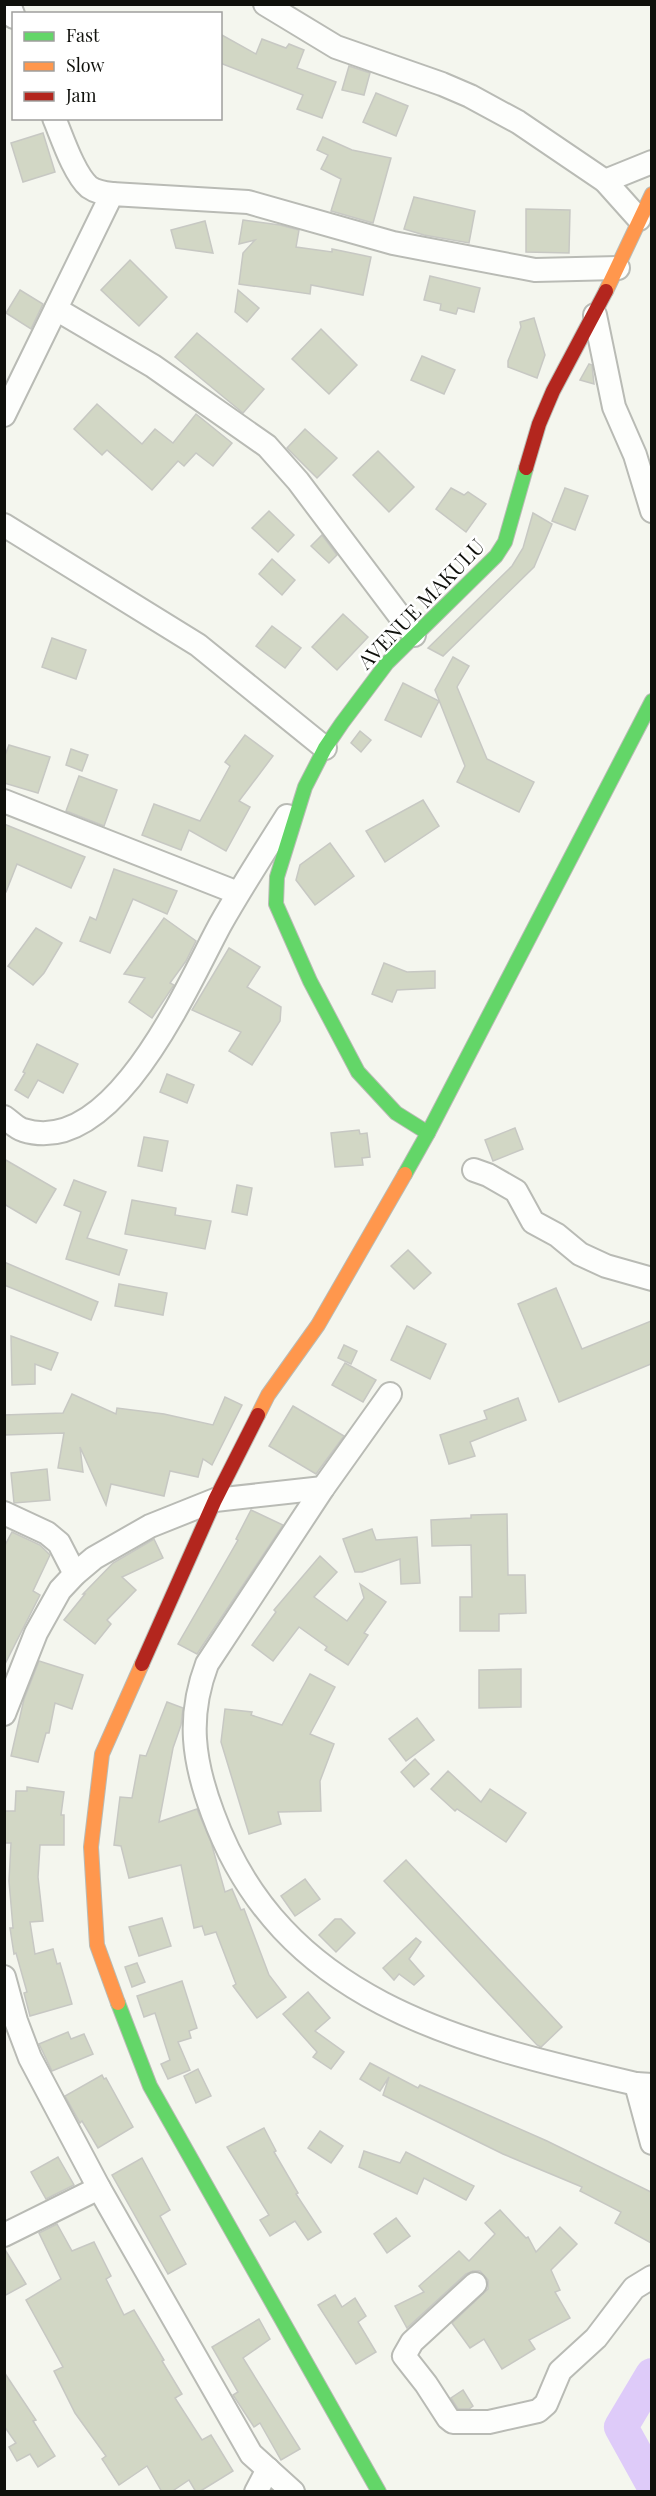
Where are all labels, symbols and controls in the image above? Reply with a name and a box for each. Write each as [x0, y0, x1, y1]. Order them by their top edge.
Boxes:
legend [12, 12, 222, 120]
text: Fast [66, 23, 100, 47]
text: Slow [66, 53, 104, 77]
text: Jam [65, 83, 96, 107]
street label: AVENUE MAKULU [350, 532, 490, 675]

